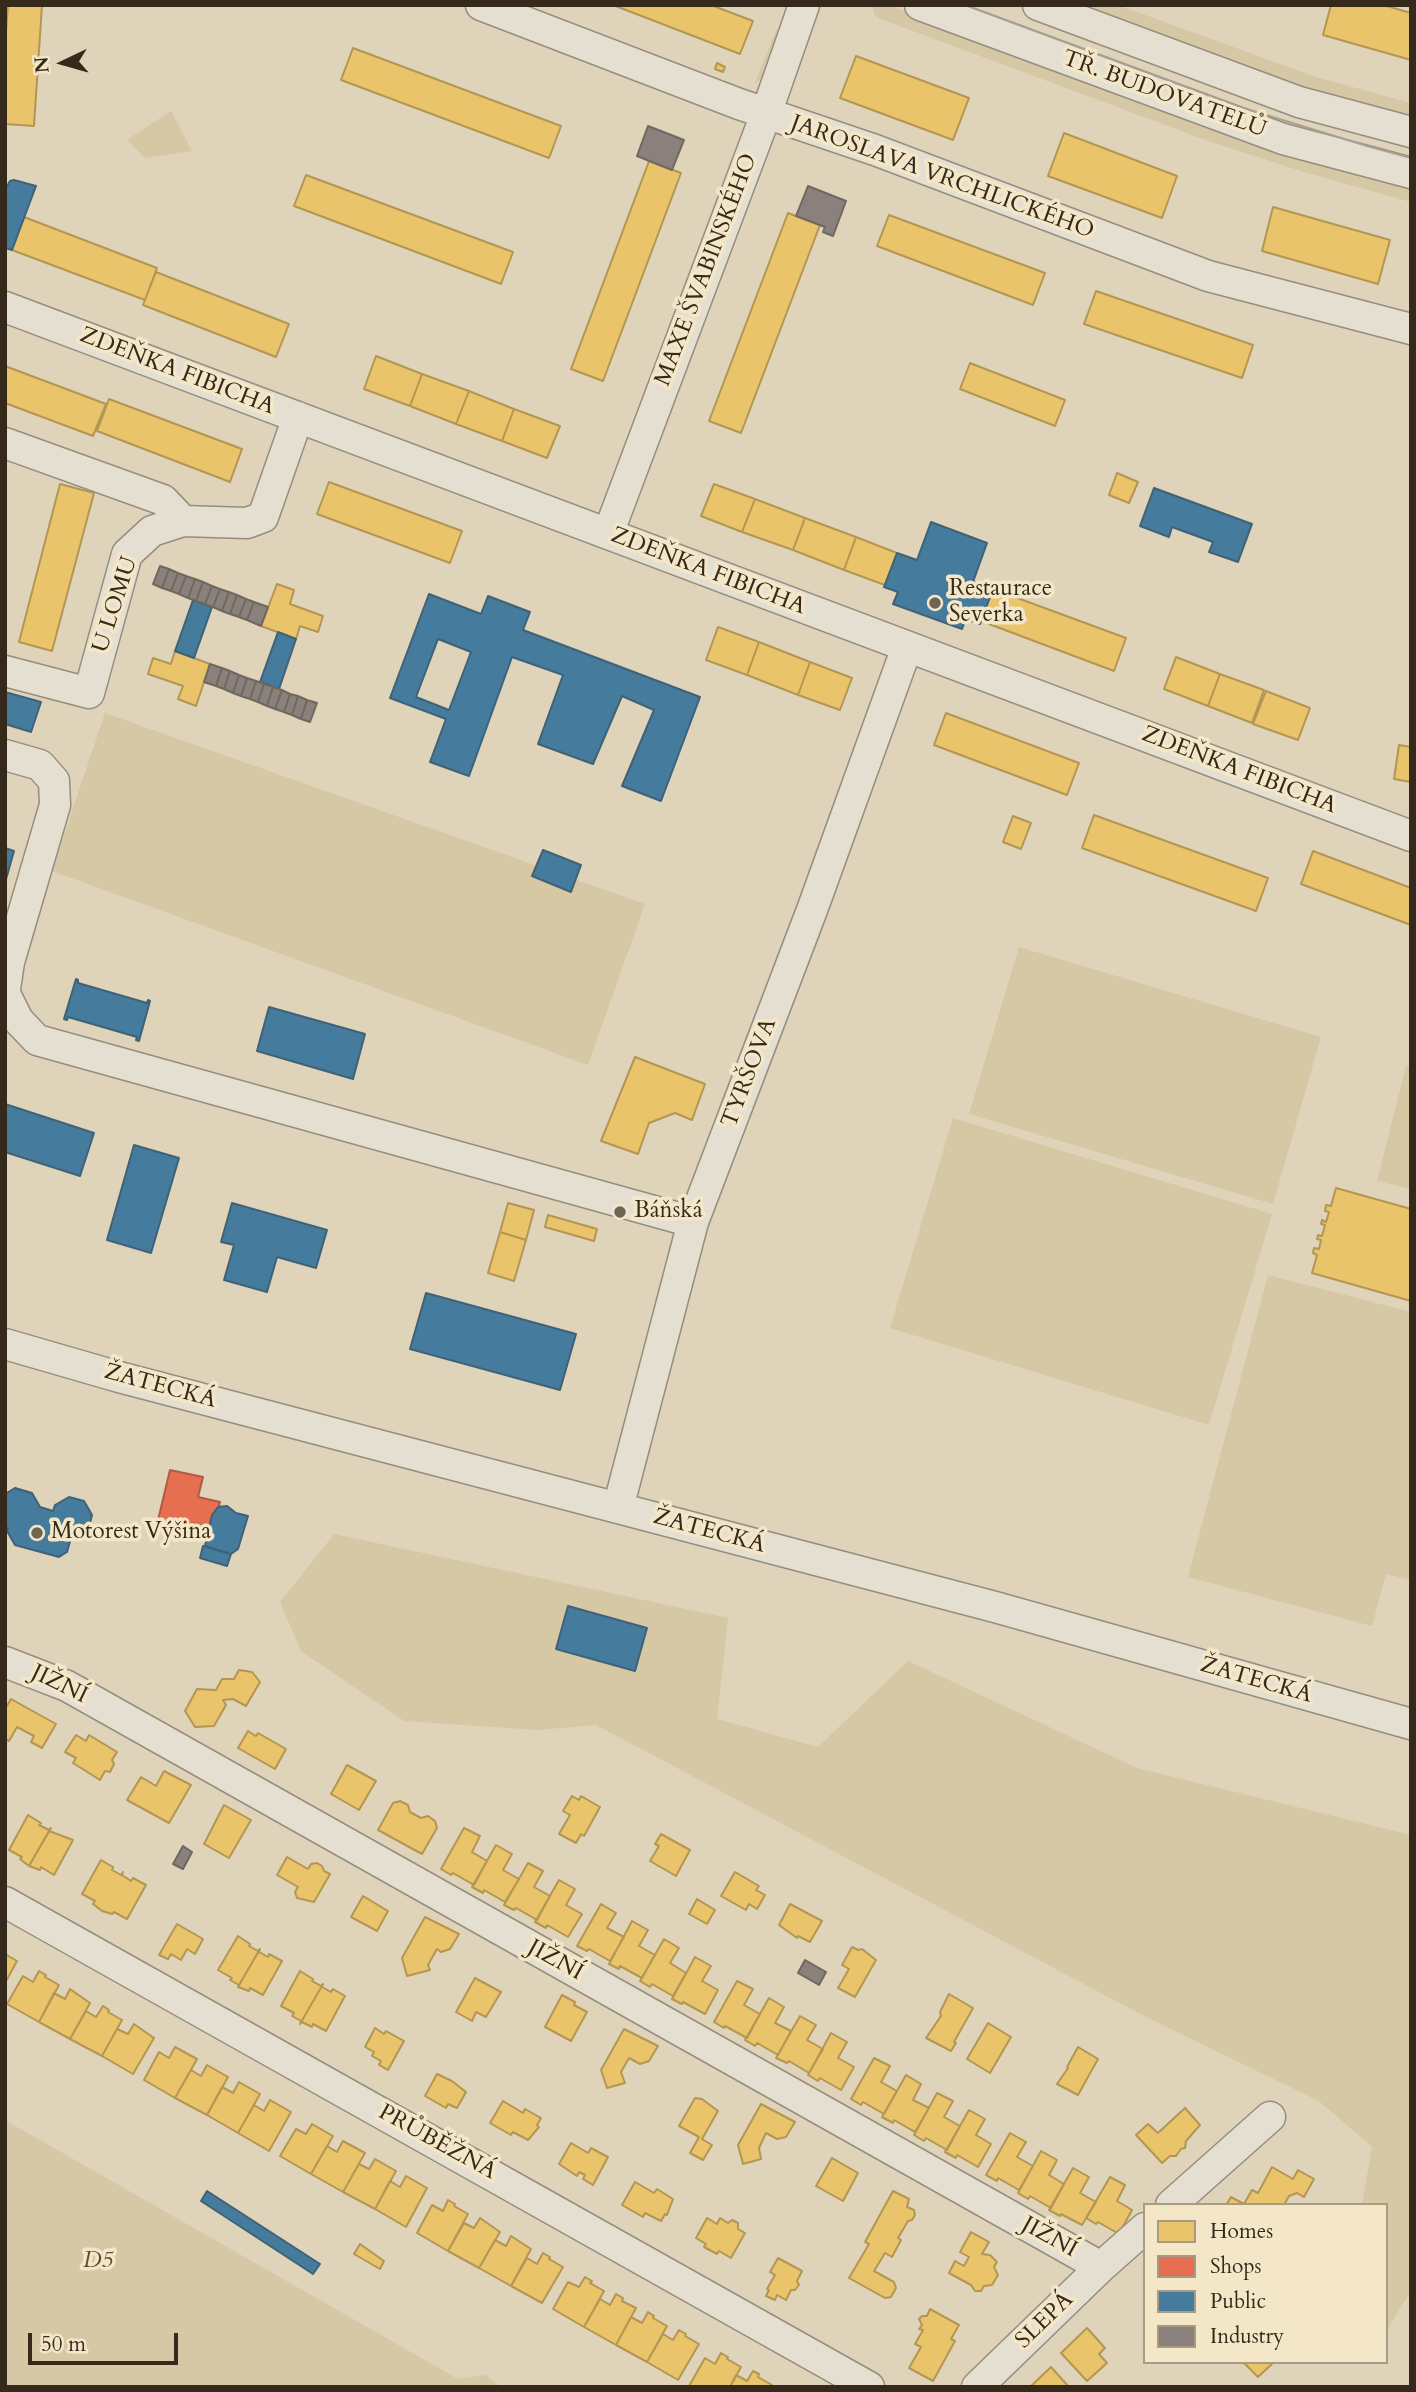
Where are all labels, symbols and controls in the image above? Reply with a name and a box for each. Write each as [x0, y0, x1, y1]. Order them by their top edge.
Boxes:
north arrow [28, 28, 98, 98]
street label: TŘ. BUDOVATELŮ [1058, 45, 1270, 145]
text: N [28, 55, 56, 74]
street label: JAROSLAVA VRCHLICKÉHO [787, 110, 1097, 246]
street label: MAXE ŠVABINSKÉHO [650, 150, 764, 390]
street label: ZDEŇKA FIBICHA [76, 322, 278, 422]
street label: ZDEŇKA FIBICHA [607, 522, 809, 622]
street label: U LOMU [88, 554, 144, 656]
place label: Restaurace Severka [949, 576, 1052, 630]
marker: Restaurace Severka [927, 595, 943, 611]
street label: ZDEŇKA FIBICHA [1138, 721, 1340, 821]
street label: TYRŠOVA [717, 1015, 783, 1131]
place label: Báňská [634, 1198, 703, 1226]
marker: Báňská [612, 1204, 628, 1220]
street label: ŽATECKÁ [101, 1359, 219, 1415]
street label: ŽATECKÁ [650, 1504, 768, 1560]
place label: Motorest Výšina [51, 1519, 211, 1547]
marker: Motorest Výšina [29, 1525, 45, 1541]
street label: ŽATECKÁ [1197, 1652, 1315, 1710]
street label: JIŽNÍ [26, 1660, 92, 1710]
street label: JIŽNÍ [522, 1935, 588, 1987]
street label: PRŮBĚŽNÁ [373, 2099, 501, 2187]
legend [1143, 2203, 1388, 2364]
street label: JIŽNÍ [1016, 2212, 1082, 2264]
text: Homes [1210, 2217, 1273, 2246]
park label: D5 [83, 2248, 113, 2276]
text: Shops [1210, 2252, 1262, 2281]
street label: SLEPÁ [1010, 2287, 1080, 2355]
text: Public [1210, 2287, 1266, 2316]
scale bar [32, 2318, 182, 2362]
text: Industry [1210, 2322, 1284, 2351]
text: 50 m [41, 2330, 86, 2359]

